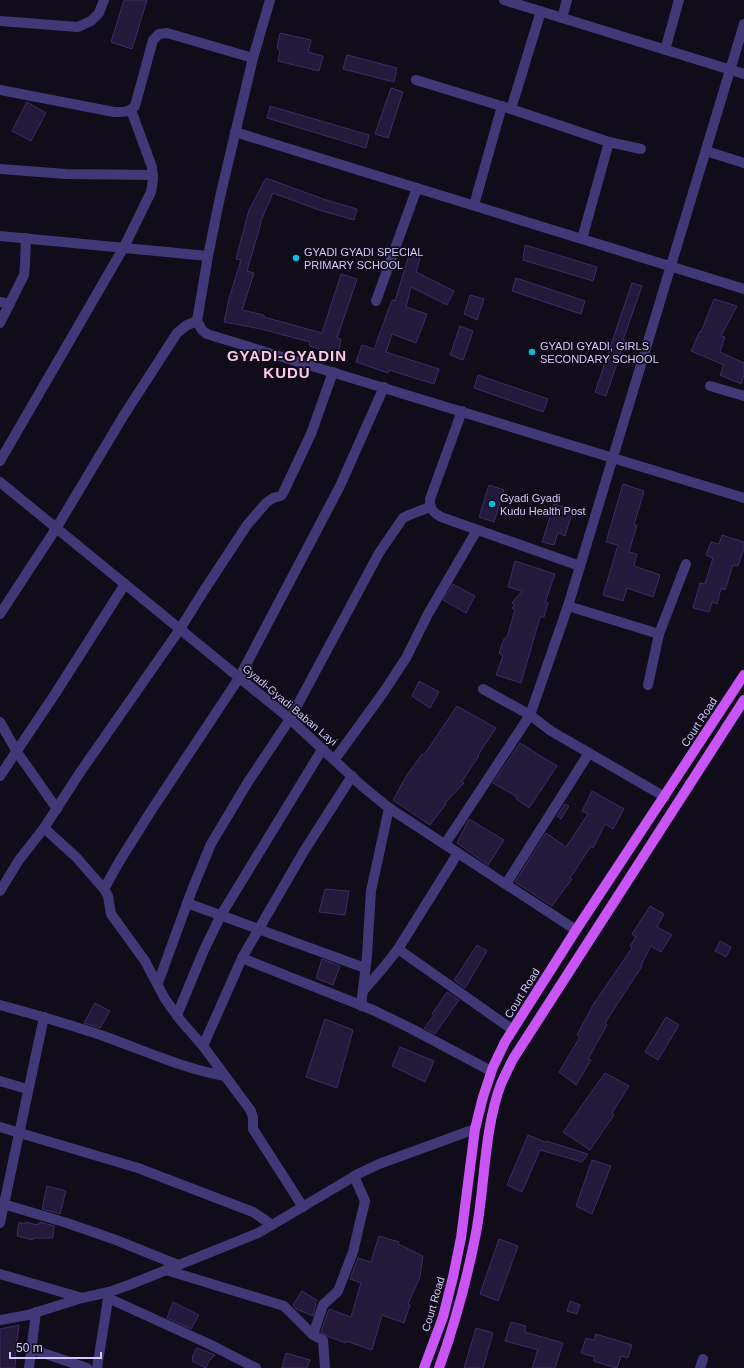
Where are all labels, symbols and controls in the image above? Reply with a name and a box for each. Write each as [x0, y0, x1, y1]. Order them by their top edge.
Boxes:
place label: GYADI GYADI SPECIAL PRIMARY SCHOOL [304, 246, 423, 271]
marker: GYADI GYADI SPECIAL PRIMARY SCHOOL [291, 253, 301, 263]
place label: GYADI GYADI, GIRLS SECONDARY SCHOOL [540, 340, 659, 365]
district label: GYADI-GYADIN KUDU [227, 347, 347, 381]
marker: GYADI GYADI, GIRLS SECONDARY SCHOOL [527, 347, 537, 357]
place label: Gyadi Gyadi Kudu Health Post [500, 492, 586, 517]
marker: Gyadi Gyadi Kudu Health Post [487, 499, 497, 509]
street label: Gyadi-Gyadi Baban Layi [240, 662, 340, 748]
street label: Court Road [679, 695, 719, 749]
street label: Court Road [502, 966, 542, 1020]
street label: Court Road [419, 1275, 447, 1333]
scale bar [10, 1334, 101, 1360]
text: 50 m [16, 1341, 43, 1355]

